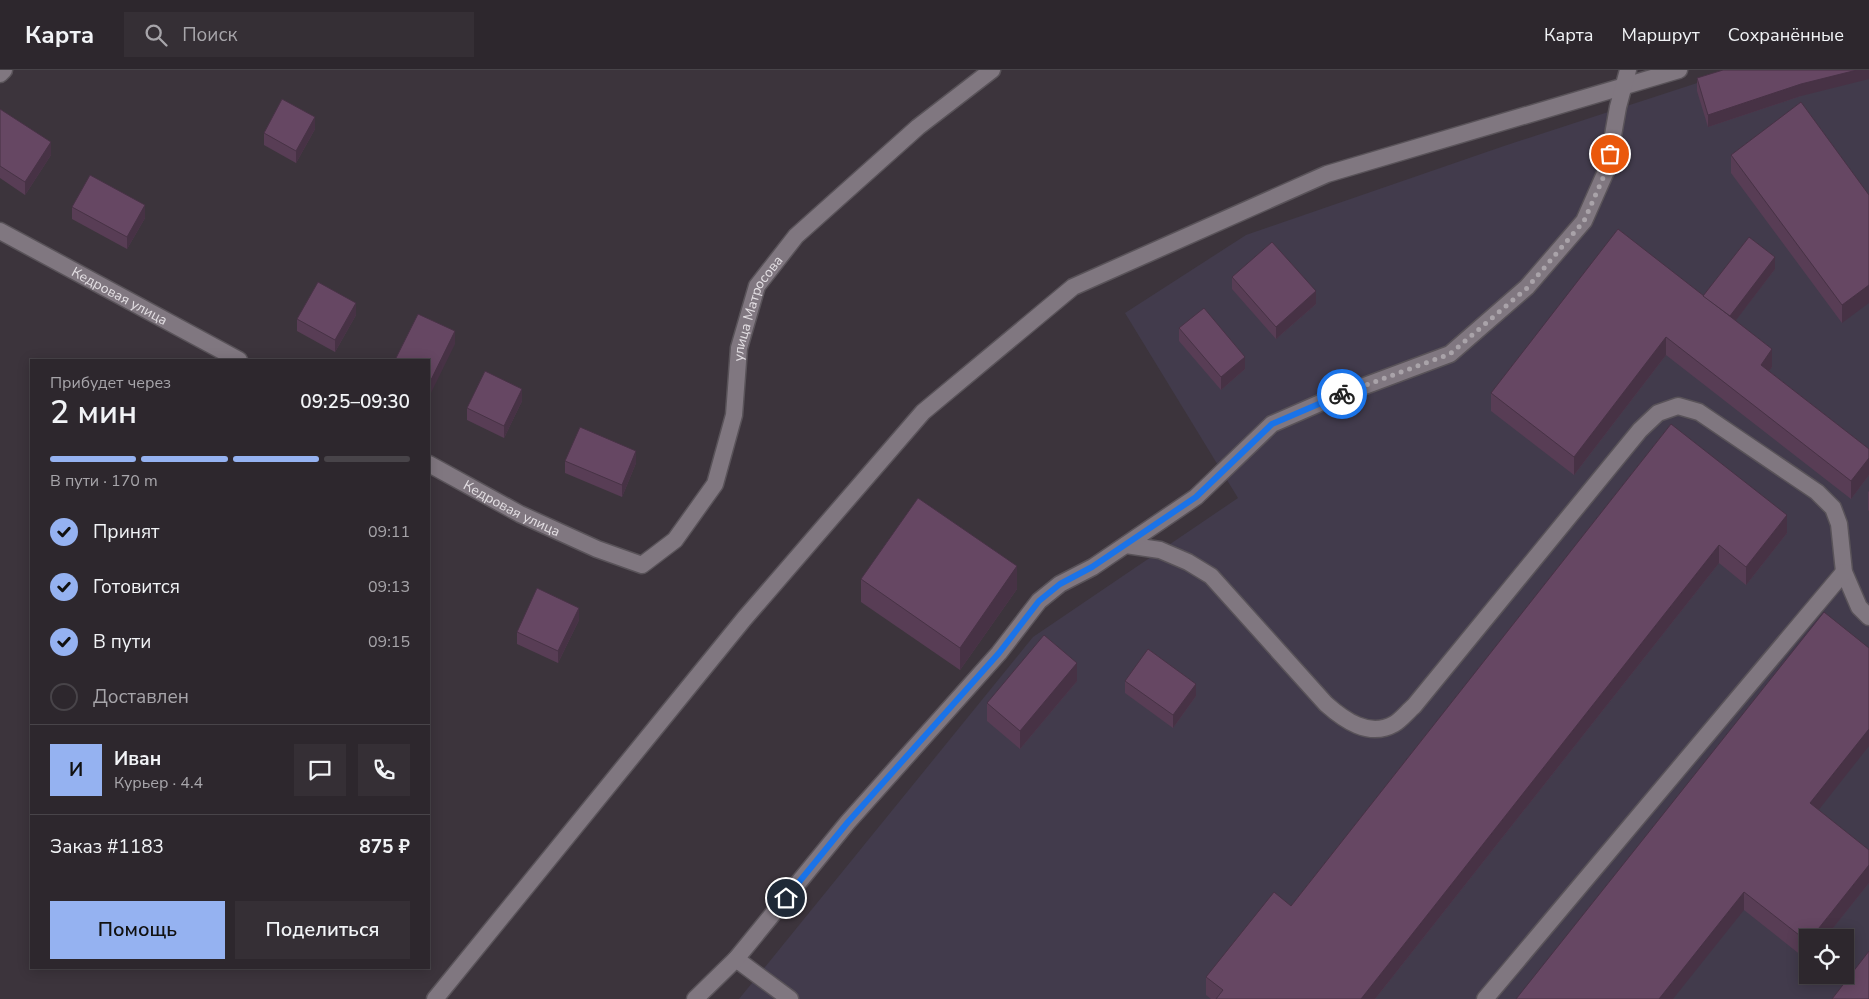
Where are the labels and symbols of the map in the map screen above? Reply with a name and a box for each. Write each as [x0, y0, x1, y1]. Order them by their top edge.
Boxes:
pin [1589, 133, 1631, 175]
street label: улица Матросова [729, 252, 787, 362]
street label: Кедровая улица [68, 262, 171, 330]
courier [1317, 369, 1367, 419]
street label: Кедровая улица [460, 476, 563, 541]
pin [765, 877, 807, 919]

